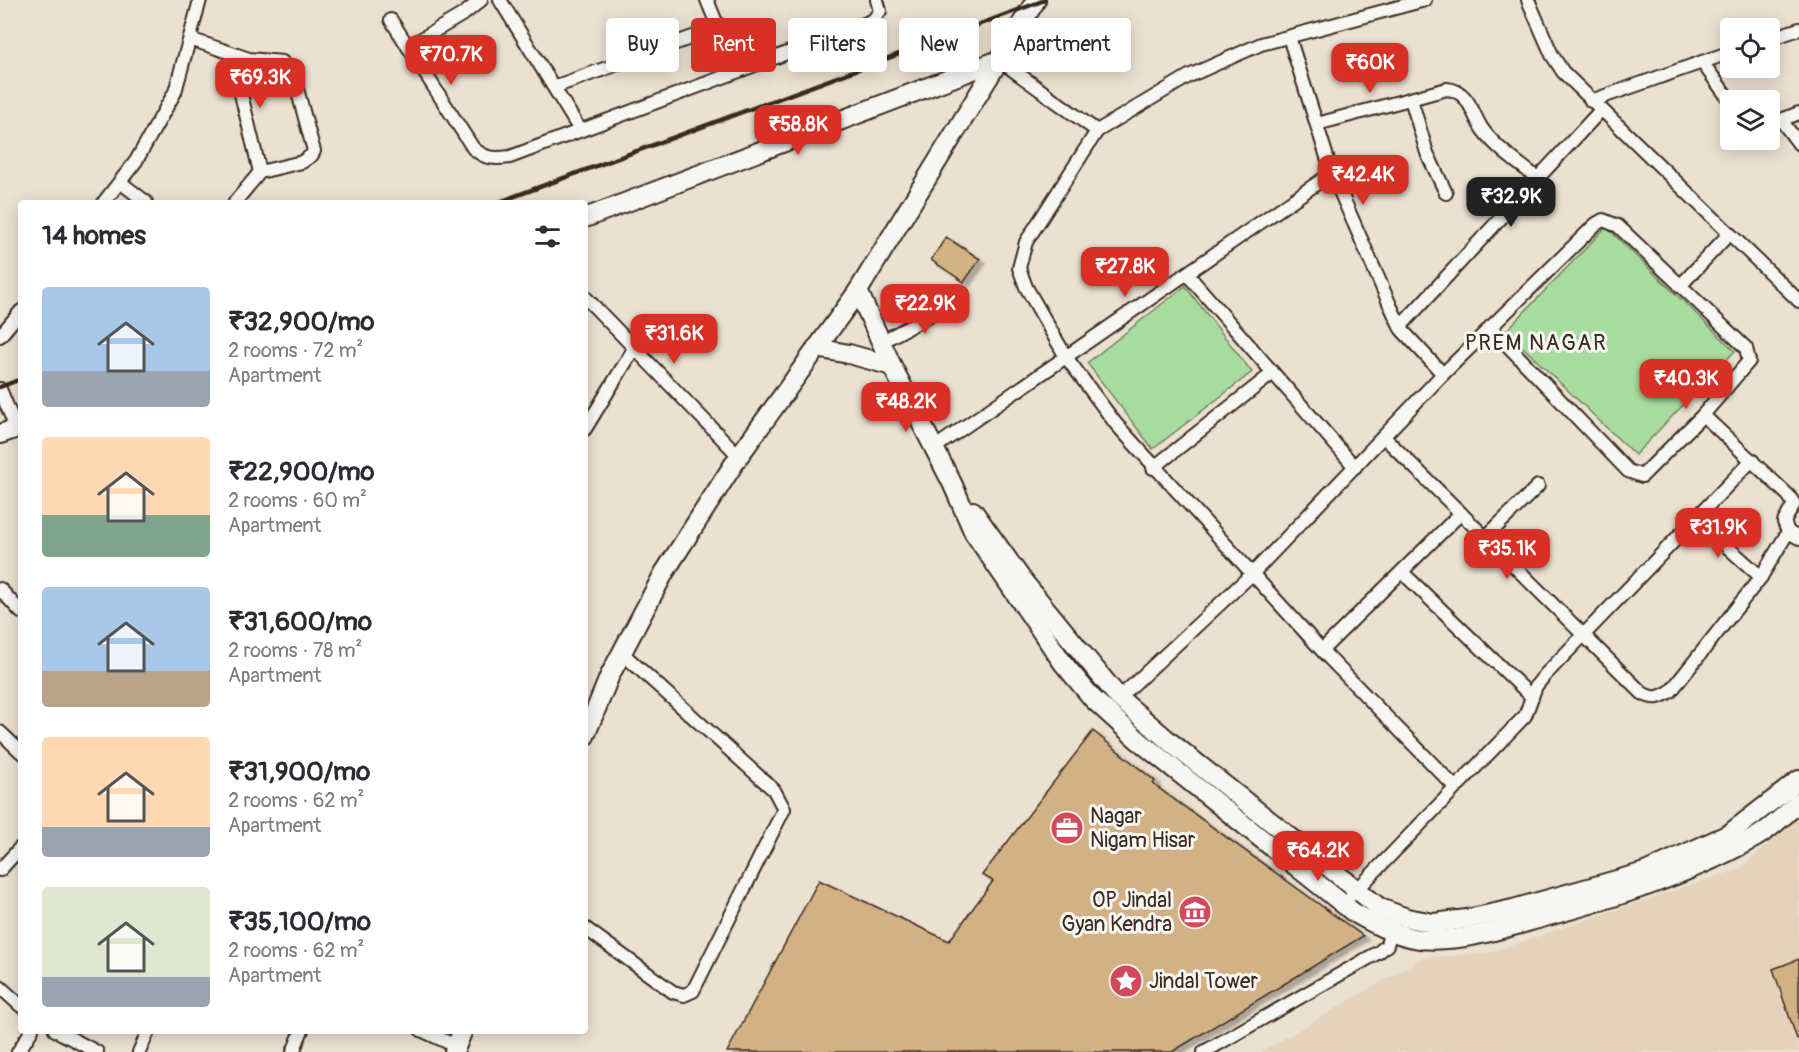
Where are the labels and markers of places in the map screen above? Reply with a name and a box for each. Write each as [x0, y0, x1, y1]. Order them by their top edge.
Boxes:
pin: ₹70.7K [402, 35, 500, 86]
pin: ₹60K [1334, 43, 1406, 94]
pin: ₹69.3K [211, 58, 309, 109]
pin: ₹58.8K [749, 105, 847, 156]
pin: ₹42.4K [1314, 155, 1412, 206]
pin: ₹32.9K [1462, 177, 1560, 228]
pin: ₹27.8K [1076, 247, 1174, 298]
pin: ₹22.9K [876, 284, 974, 335]
pin: ₹31.6K [625, 314, 723, 365]
pin: ₹40.3K [1637, 359, 1735, 410]
pin: ₹48.2K [857, 382, 955, 433]
pin: ₹31.9K [1669, 508, 1767, 559]
pin: ₹35.1K [1458, 529, 1556, 580]
place label: Nagar Nigam Hisar [1090, 803, 1196, 854]
office icon: Nagar Nigam Hisar [1049, 810, 1085, 846]
pin: ₹64.2K [1269, 831, 1367, 882]
place label: OP Jindal Gyan Kendra [1061, 887, 1172, 938]
museum icon: OP Jindal Gyan Kendra [1177, 894, 1213, 930]
place icon: Jindal Tower [1108, 963, 1144, 999]
place label: Jindal Tower [1149, 968, 1258, 995]

